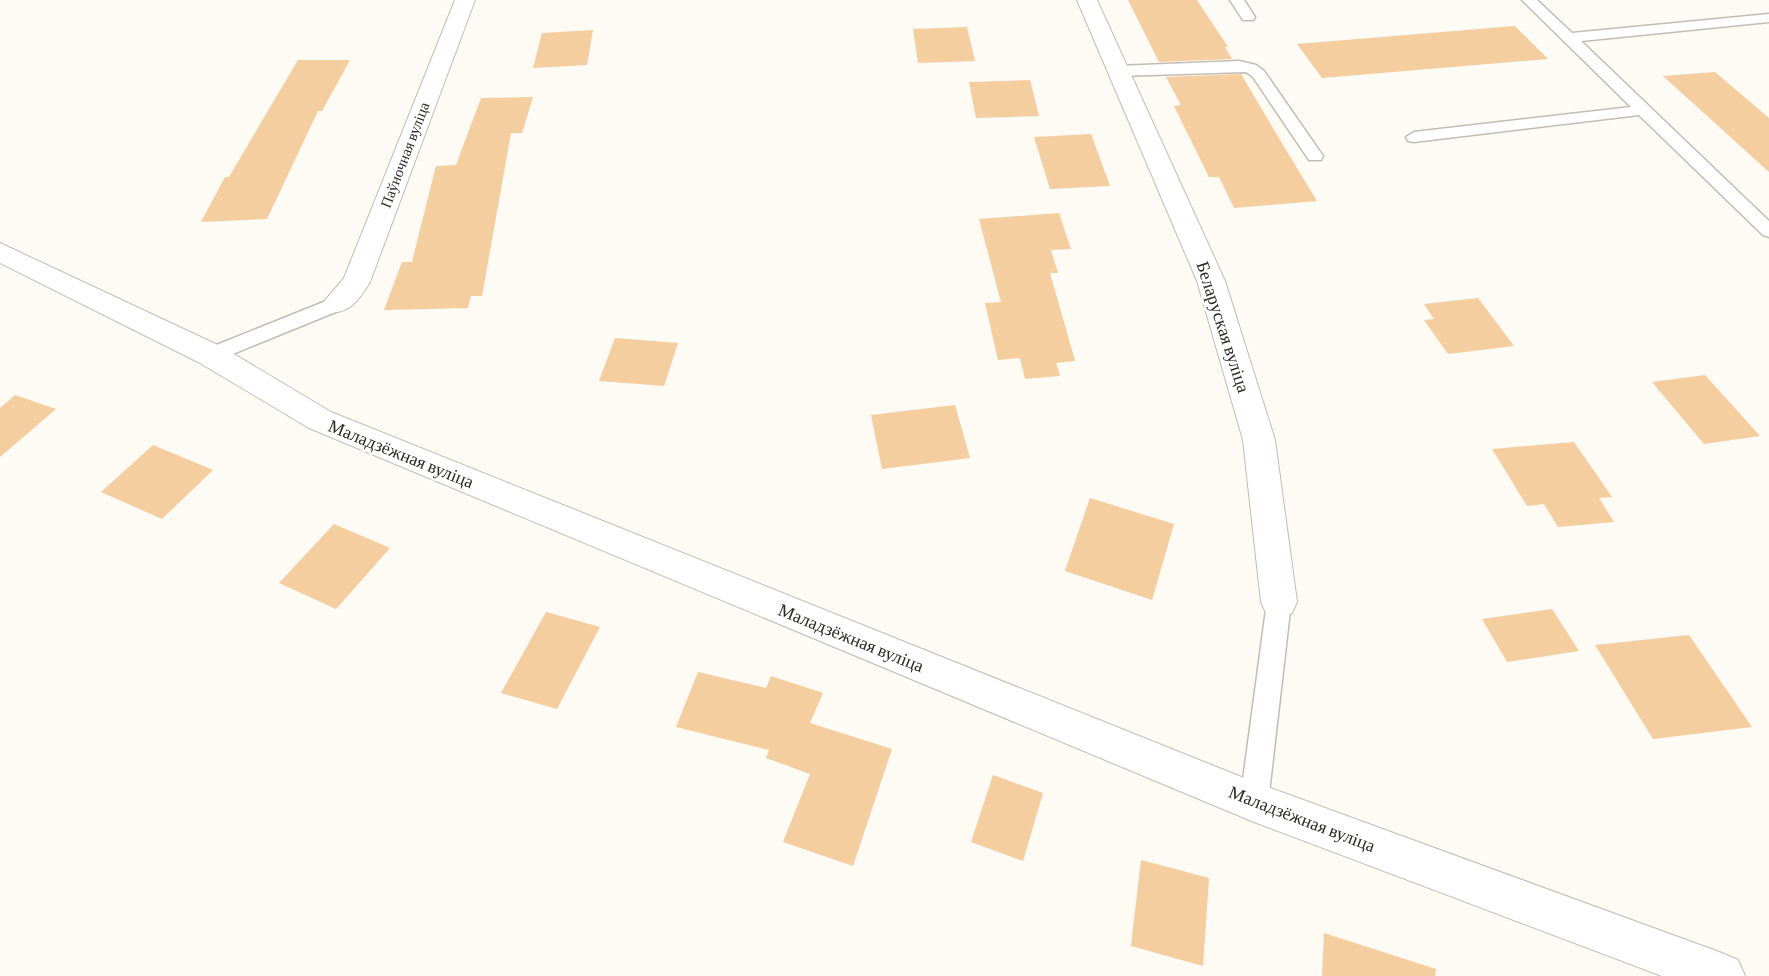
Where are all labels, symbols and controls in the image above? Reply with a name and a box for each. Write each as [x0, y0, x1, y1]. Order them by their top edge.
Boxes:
street label: Паўночная вуліца [377, 100, 433, 210]
street label: Беларуская вуліца [1192, 259, 1254, 395]
street label: Маладзёжная вуліца [325, 416, 477, 492]
street label: Маладзёжная вуліца [775, 600, 927, 676]
street label: Маладзёжная вуліца [1226, 782, 1378, 856]

